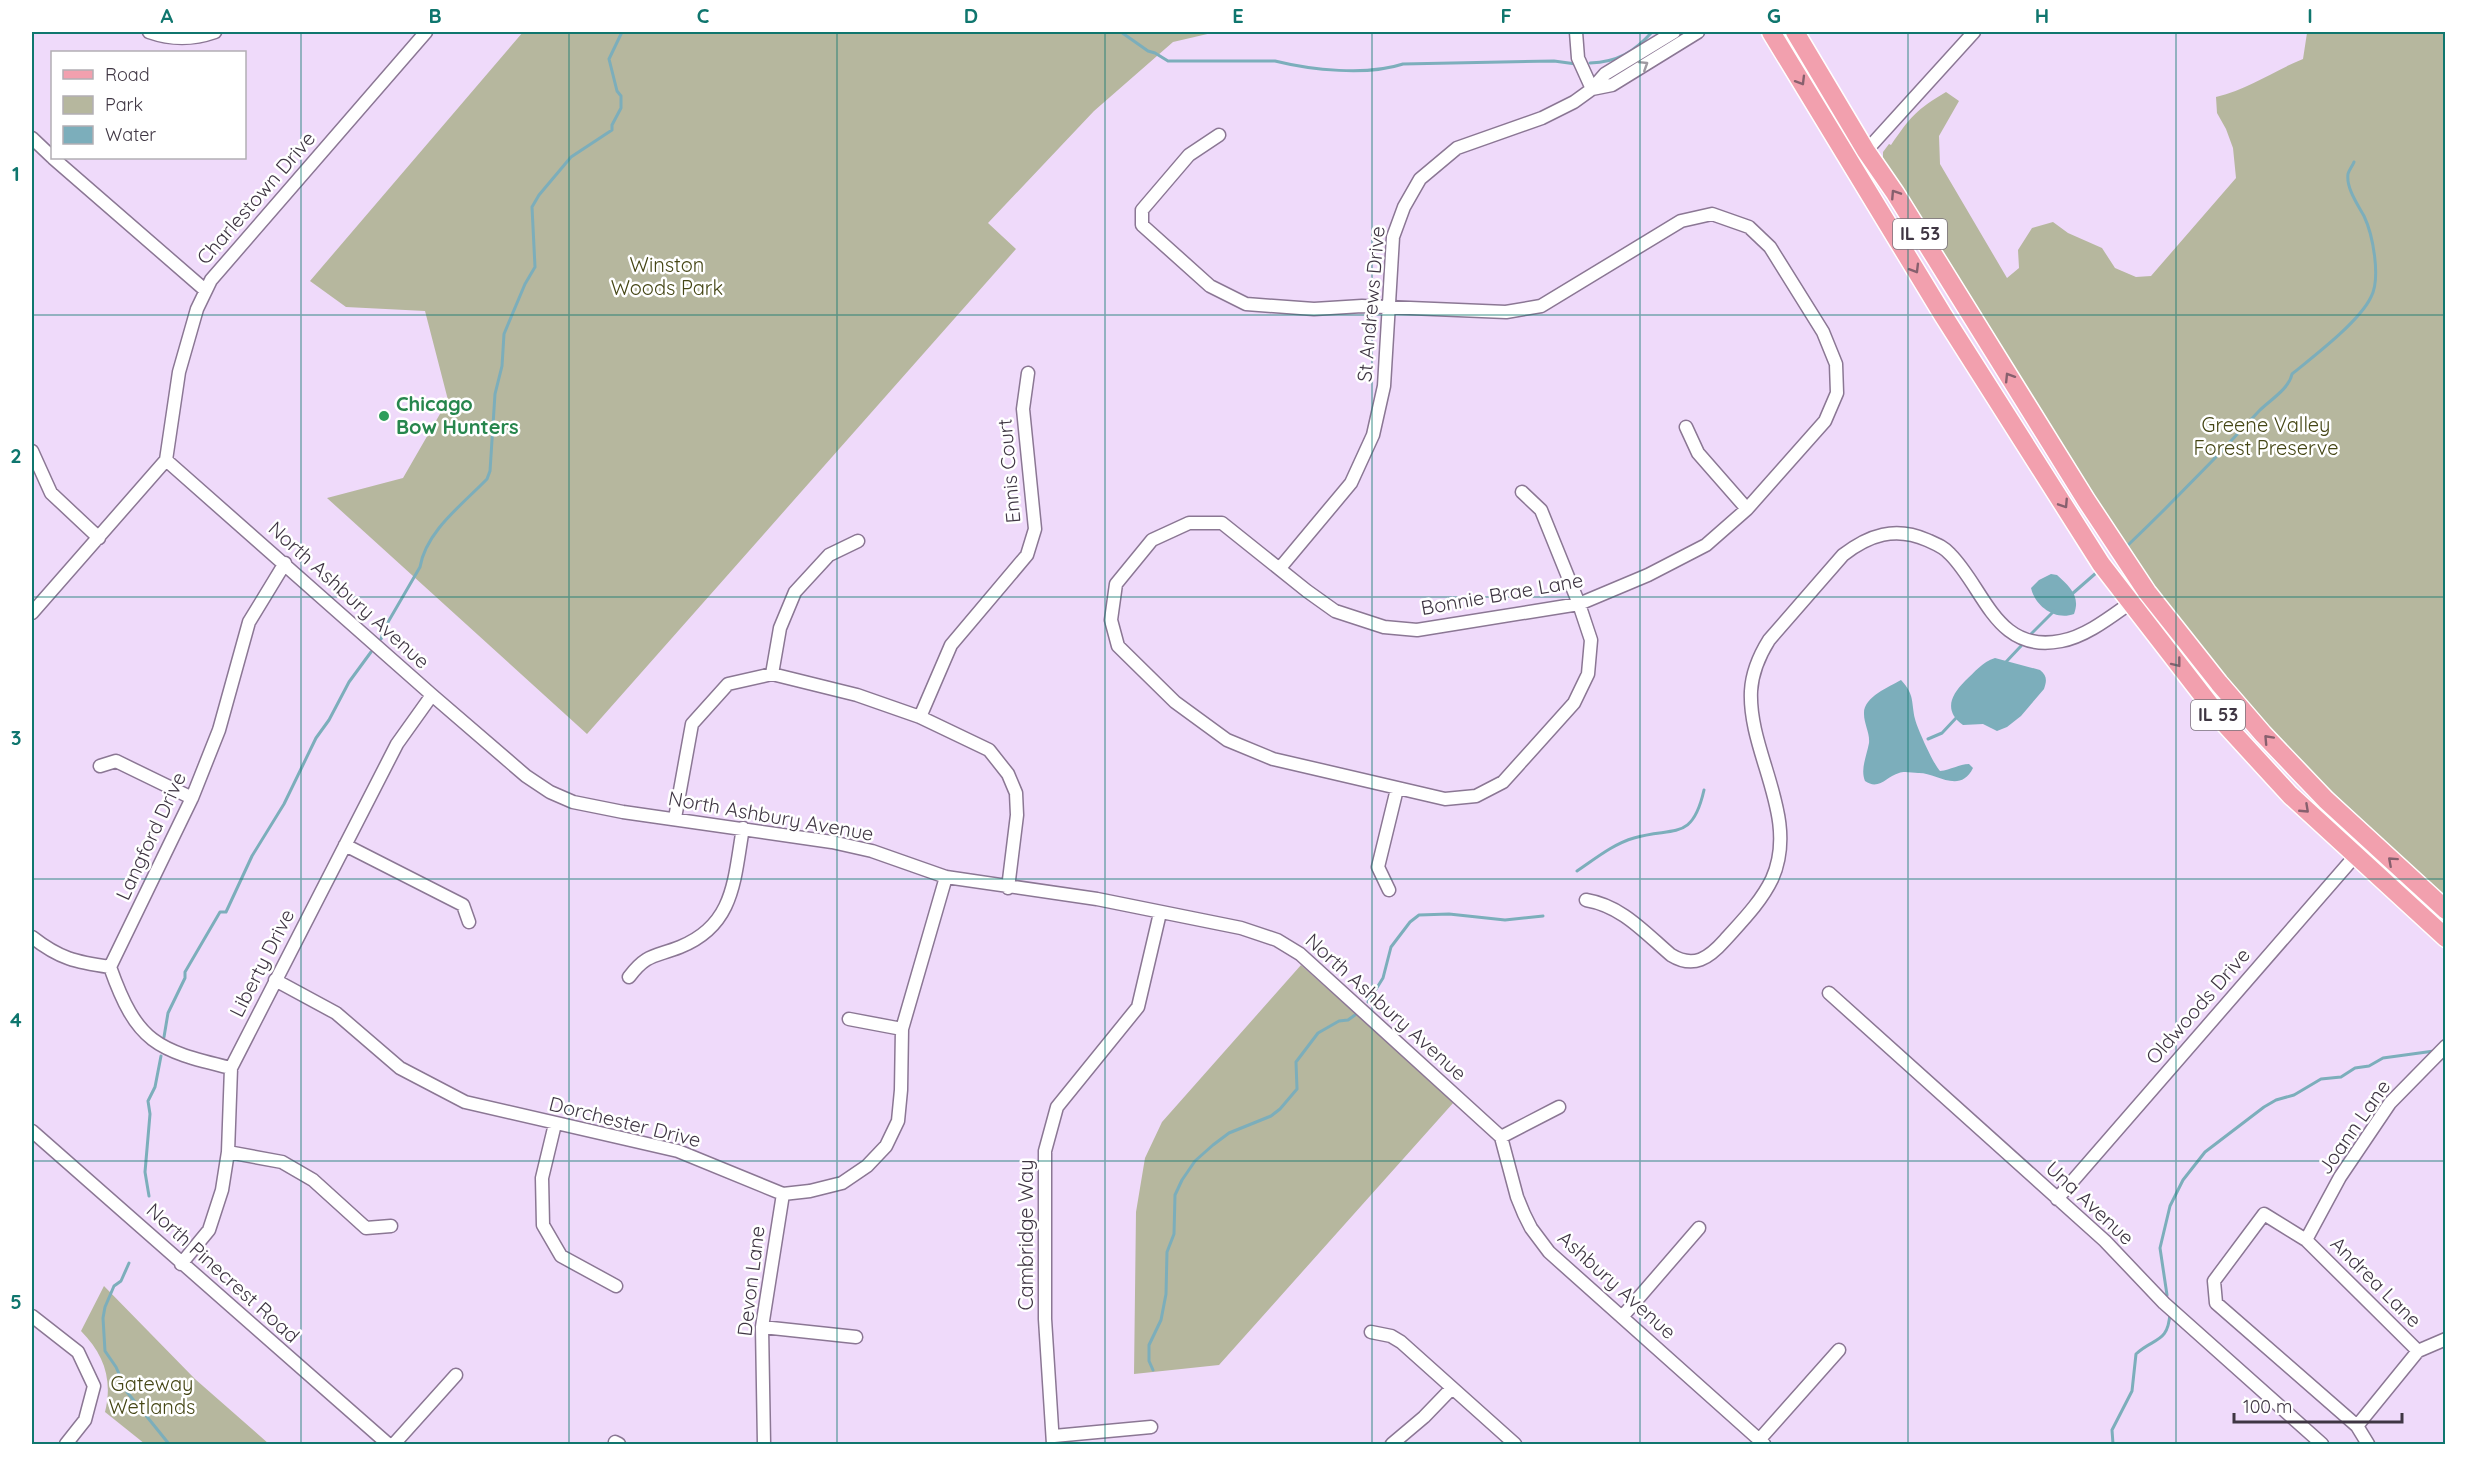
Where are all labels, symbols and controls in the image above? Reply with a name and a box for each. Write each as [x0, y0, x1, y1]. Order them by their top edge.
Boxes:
text: A [161, 3, 174, 28]
text: B [428, 3, 442, 28]
text: C [697, 3, 710, 28]
text: D [964, 3, 978, 28]
text: E [1232, 3, 1244, 28]
text: F [1500, 3, 1512, 28]
text: G [1767, 3, 1781, 28]
text: H [2035, 3, 2049, 28]
text: I [2307, 3, 2313, 28]
legend [51, 51, 246, 159]
one-way arrow [1638, 60, 1648, 72]
text: Road [105, 63, 150, 86]
one-way arrow [1794, 75, 1806, 85]
text: Park [105, 93, 143, 116]
text: Water [105, 123, 156, 146]
street label: Charlestown Drive [191, 126, 320, 269]
text: 1 [12, 161, 20, 186]
one-way arrow [1891, 190, 1902, 201]
road number: IL 53 [1893, 219, 1947, 249]
street label: St Andrews Drive [1351, 225, 1390, 383]
park label: Winston Woods Park [611, 252, 723, 300]
one-way arrow [1908, 263, 1920, 273]
one-way arrow [2005, 373, 2016, 384]
place label: Chicago Bow Hunters [396, 391, 519, 439]
marker: Chicago Bow Hunters [377, 409, 391, 423]
park label: Greene Valley Forest Preserve [2194, 412, 2338, 460]
street label: Ennis Court [991, 418, 1026, 524]
text: 2 [10, 443, 22, 468]
one-way arrow [2057, 497, 2068, 508]
street label: North Ashbury Avenue [264, 516, 435, 674]
street label: Bonnie Brae Lane [1419, 567, 1585, 620]
one-way arrow [2169, 656, 2180, 667]
road number: IL 53 [2191, 700, 2245, 730]
text: 3 [11, 725, 21, 750]
one-way arrow [2264, 735, 2275, 746]
street label: Langford Drive [110, 768, 191, 904]
street label: North Ashbury Avenue [666, 785, 876, 846]
one-way arrow [2299, 802, 2309, 813]
one-way arrow [2389, 858, 2400, 869]
street label: Liberty Drive [224, 905, 299, 1021]
street label: North Ashbury Avenue [1301, 928, 1472, 1086]
street label: Oldwoods Drive [2140, 942, 2255, 1069]
text: 4 [10, 1007, 22, 1032]
street label: Joann Lane [2312, 1075, 2395, 1179]
street label: Dorchester Drive [547, 1091, 704, 1152]
street label: Una Avenue [2041, 1155, 2140, 1250]
street label: Cambridge Way [1013, 1159, 1038, 1311]
street label: North Pinecrest Road [142, 1197, 305, 1348]
street label: Devon Lane [731, 1224, 770, 1338]
street label: Ashbury Avenue [1553, 1225, 1681, 1344]
street label: Andrea Lane [2326, 1231, 2427, 1332]
text: 5 [10, 1289, 22, 1314]
park label: Gateway Wetlands [109, 1371, 195, 1419]
scale bar [2234, 1386, 2402, 1424]
text: 100 m [2243, 1395, 2292, 1418]

